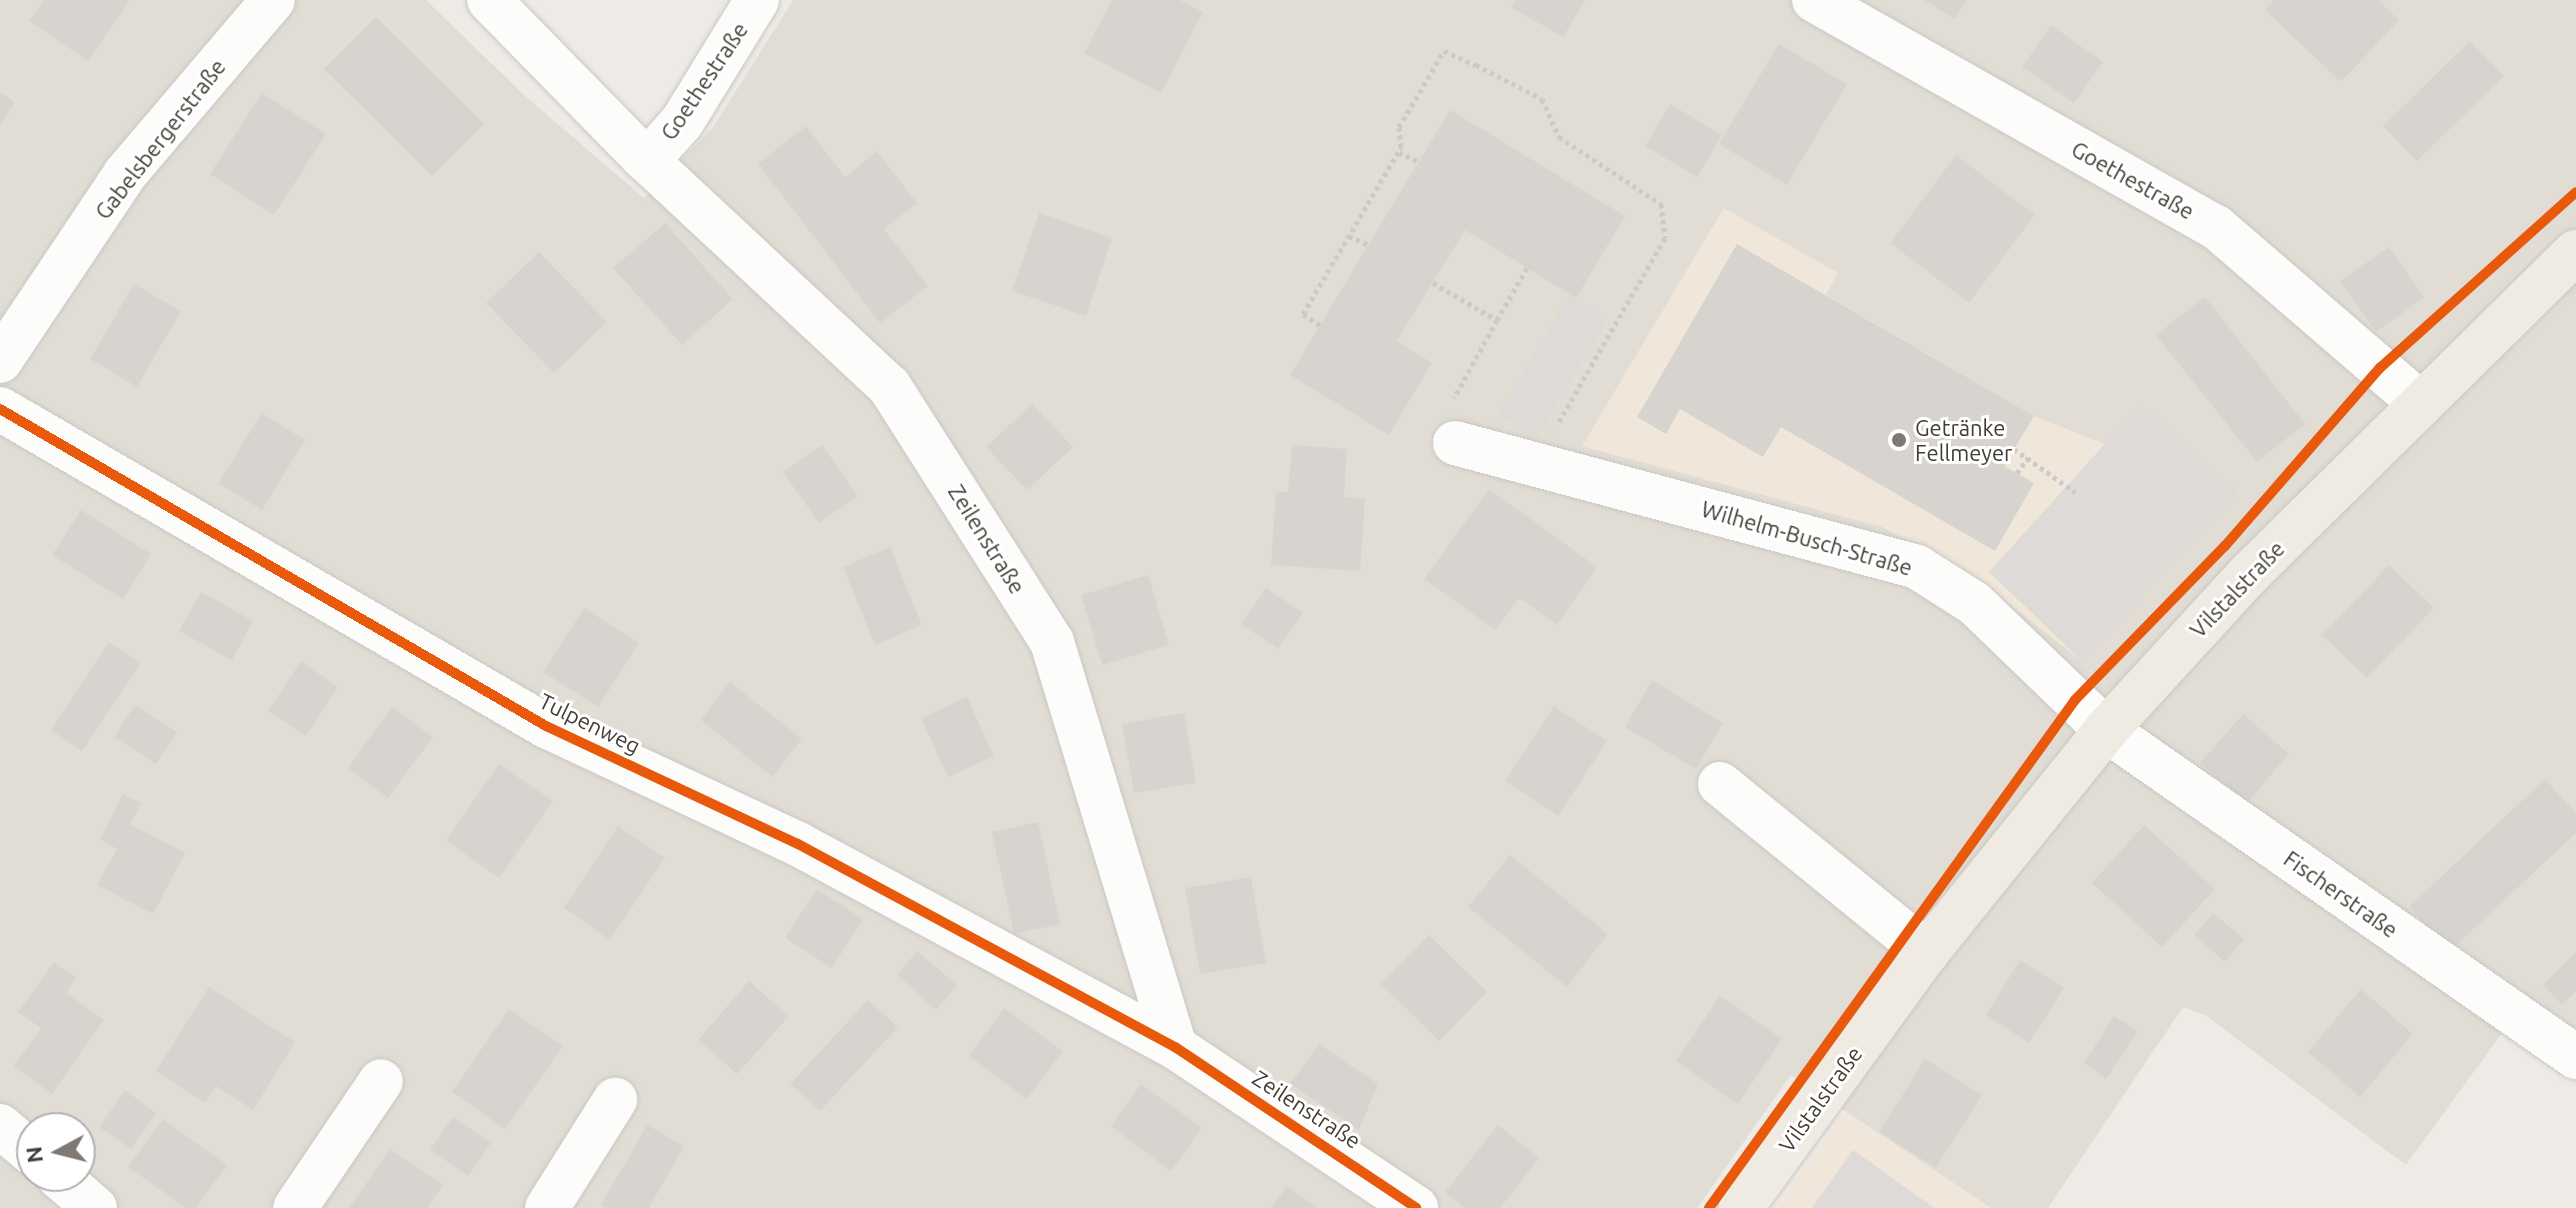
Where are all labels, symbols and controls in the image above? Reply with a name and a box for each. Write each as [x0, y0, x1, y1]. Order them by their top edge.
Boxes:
street label: Goethestraße [655, 17, 753, 145]
street label: Gabelsbergerstraße [89, 54, 231, 224]
street label: Goethestraße [2067, 135, 2199, 225]
place label: Getränke Fellmeyer [1915, 414, 2012, 466]
marker: Getränke Fellmeyer [1890, 431, 1908, 449]
street label: Zeilenstraße [943, 480, 1031, 598]
street label: Wilhelm-Busch-Straße [1699, 495, 1915, 581]
street label: Vilstalstraße [2184, 535, 2290, 643]
street label: Tulpenweg [535, 687, 645, 759]
street label: Fischerstraße [2279, 845, 2403, 943]
street label: Vilstalstraße [1773, 1041, 1867, 1157]
street label: Zeilenstraße [1248, 1064, 1366, 1154]
north arrow [16, 1112, 96, 1192]
text: N [20, 1145, 47, 1164]

